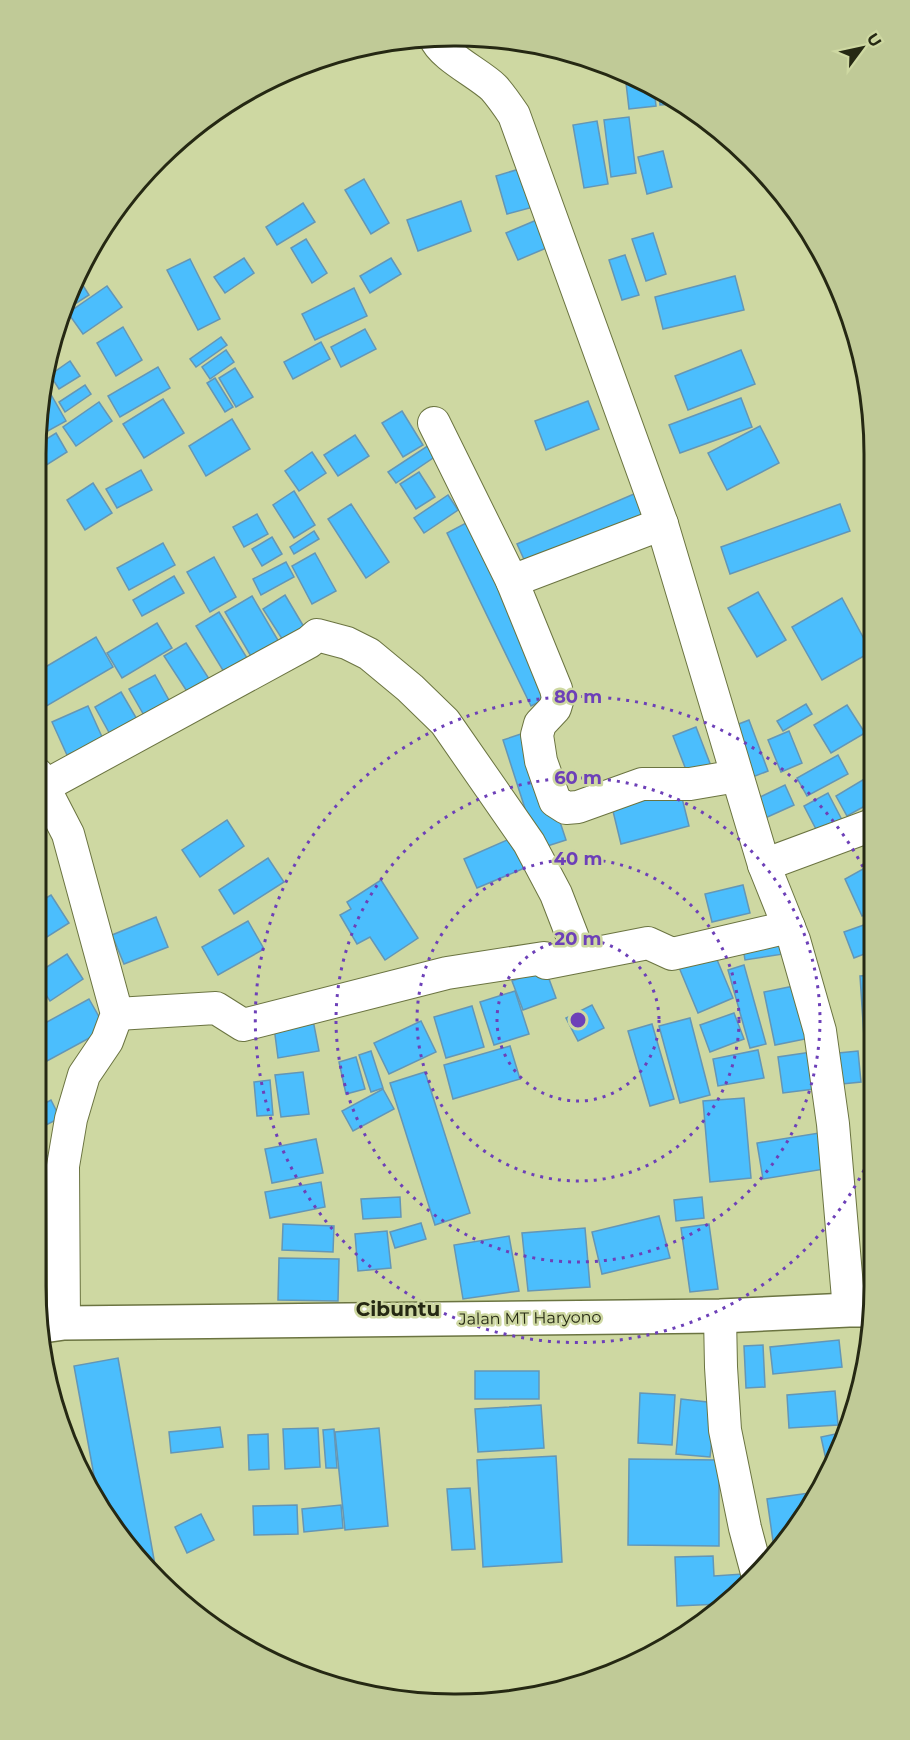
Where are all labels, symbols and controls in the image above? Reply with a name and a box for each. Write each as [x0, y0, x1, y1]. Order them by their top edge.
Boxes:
north arrow [832, 18, 892, 78]
text: U [863, 30, 886, 51]
text: 80 m [554, 686, 602, 708]
text: 60 m [554, 767, 602, 789]
text: 40 m [554, 848, 602, 870]
text: 20 m [555, 928, 601, 950]
centre of rings [568, 1010, 588, 1030]
district label: Cibuntu [356, 1297, 440, 1321]
street label: Jalan MT Haryono [457, 1307, 602, 1329]

